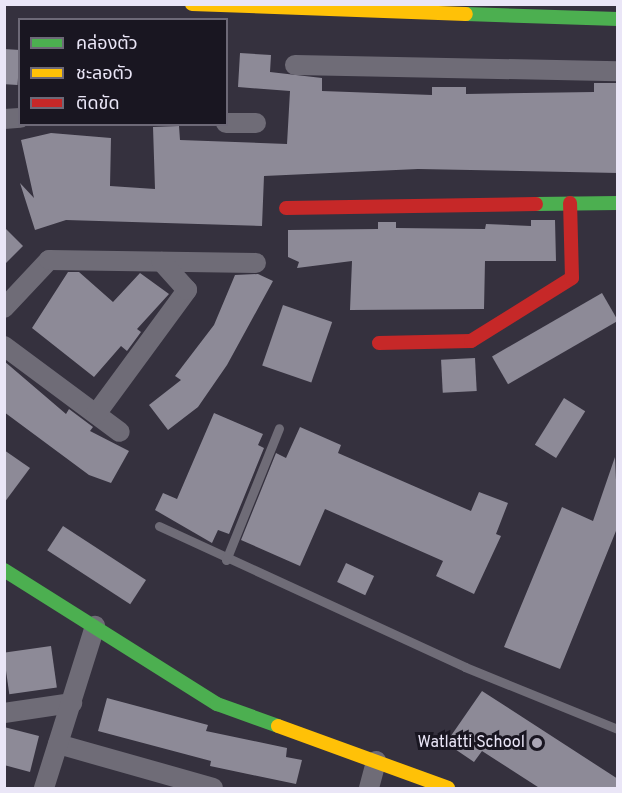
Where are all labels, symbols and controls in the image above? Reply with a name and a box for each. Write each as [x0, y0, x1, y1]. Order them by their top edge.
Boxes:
legend [18, 18, 228, 126]
text: คล่องตัว [76, 33, 138, 56]
text: ชะลอตัว [76, 63, 133, 86]
text: ติดขัด [76, 93, 119, 116]
place label: Watlatti School [417, 733, 525, 753]
marker: Watlatti School [530, 736, 544, 750]

